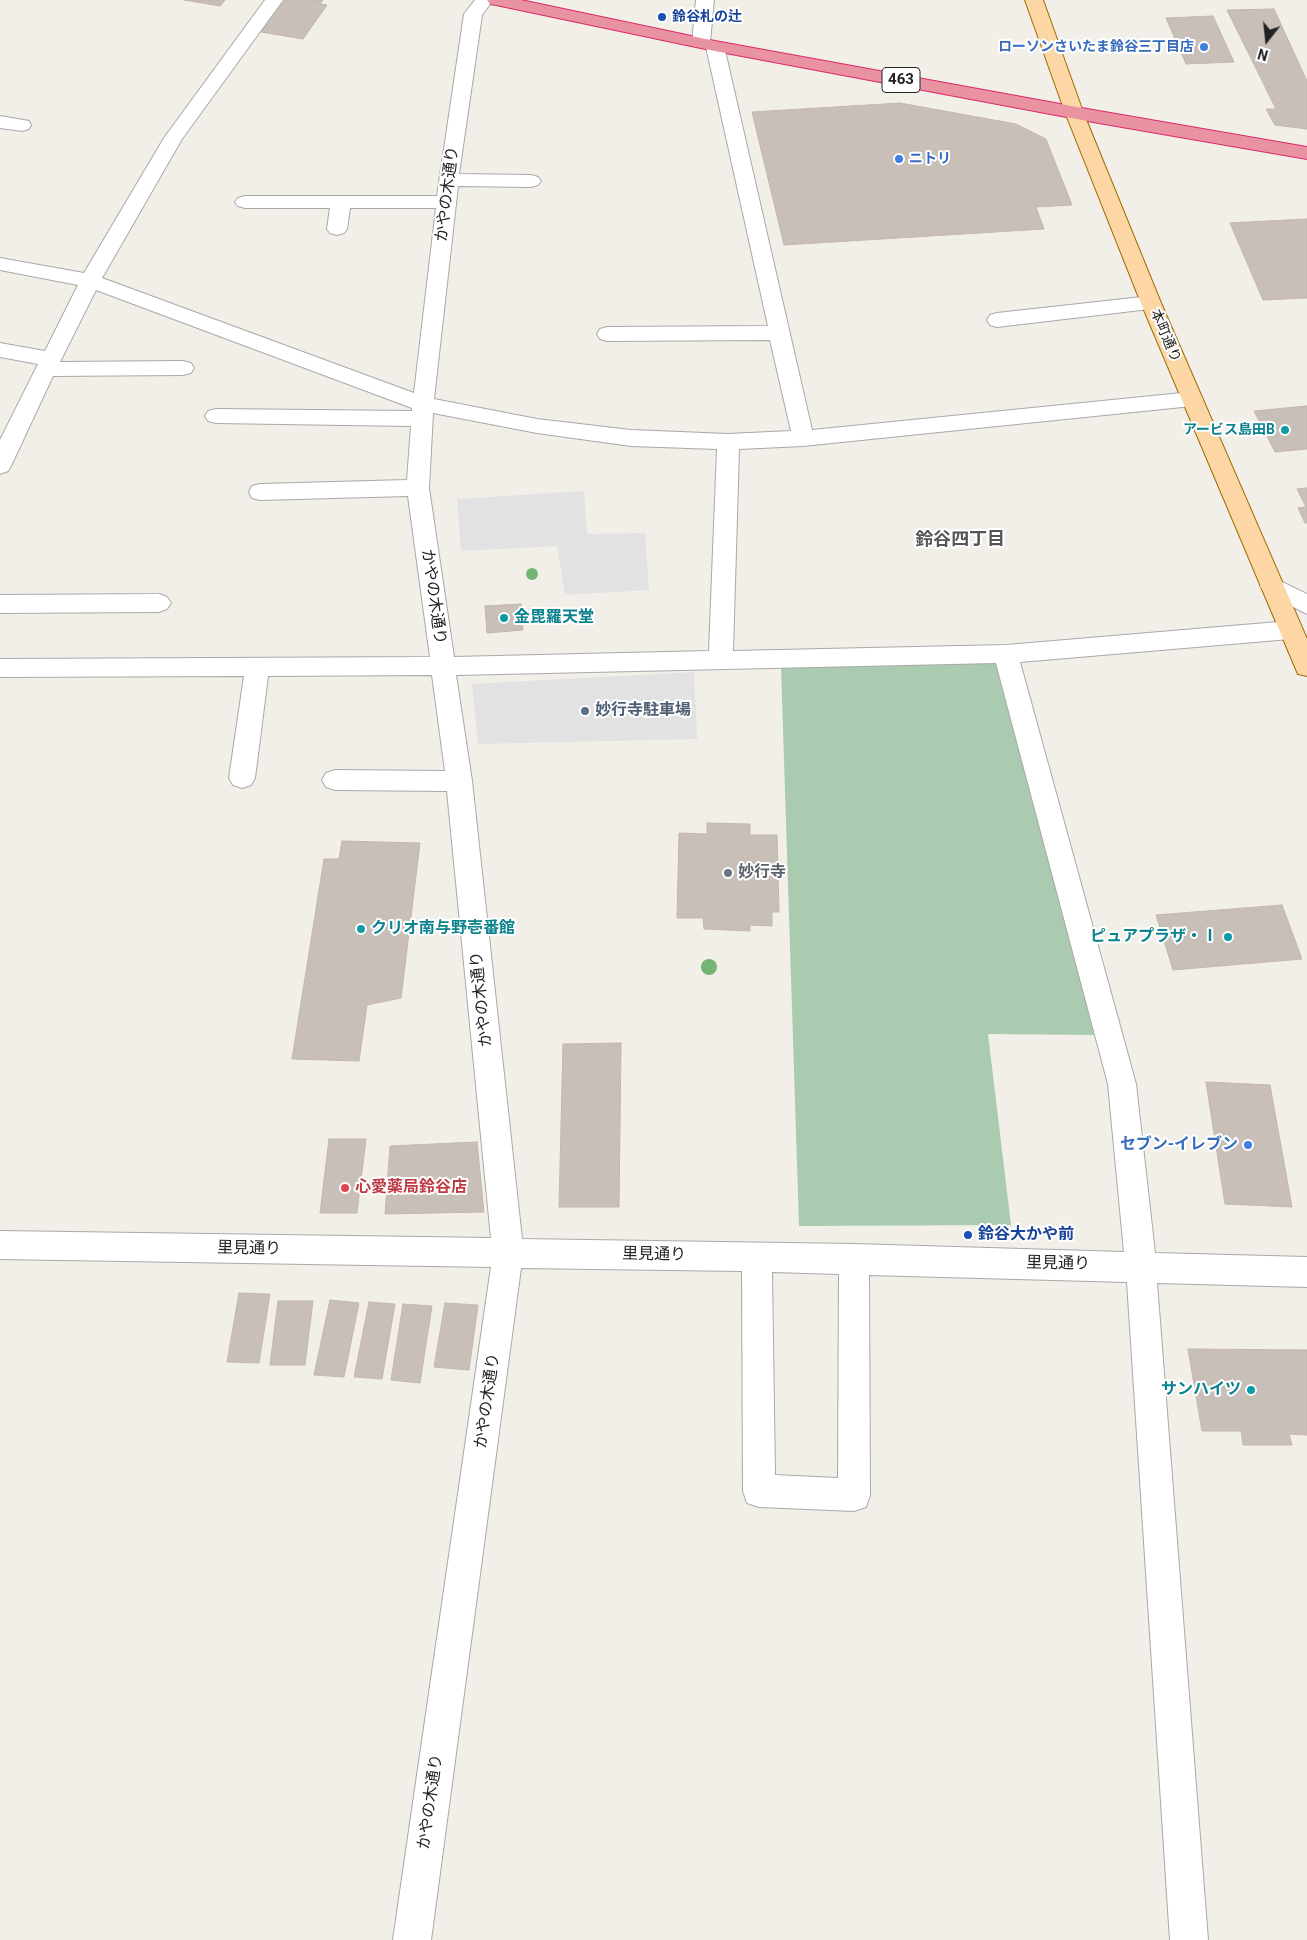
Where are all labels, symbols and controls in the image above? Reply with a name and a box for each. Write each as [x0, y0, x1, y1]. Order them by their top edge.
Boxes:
place label: 鈴谷札の辻 [672, 9, 742, 25]
marker: 鈴谷札の辻 [656, 11, 668, 23]
north arrow [1242, 15, 1292, 65]
place label: ローソンさいたま鈴谷三丁目店 [998, 39, 1194, 55]
marker: ローソンさいたま鈴谷三丁目店 [1198, 41, 1210, 53]
text: N [1256, 45, 1270, 63]
road number: 463 [882, 68, 920, 92]
street label: かやの木通り [433, 145, 463, 243]
place label: ニトリ [909, 151, 951, 167]
marker: ニトリ [893, 153, 905, 165]
street label: 本町通り [1146, 307, 1184, 365]
place label: アービス島田B [1183, 422, 1275, 438]
marker: アービス島田B [1279, 424, 1291, 436]
district label: 鈴谷四丁目 [915, 529, 1005, 551]
street label: かやの木通り [417, 548, 449, 646]
place label: 金毘羅天堂 [514, 608, 594, 628]
marker: 金毘羅天堂 [498, 612, 510, 624]
place label: 妙行寺駐車場 [595, 701, 691, 721]
marker: 妙行寺駐車場 [579, 705, 591, 717]
place label: 妙行寺 [738, 863, 786, 883]
marker: 妙行寺 [722, 867, 734, 879]
place label: クリオ南与野壱番館 [371, 919, 515, 939]
marker: クリオ南与野壱番館 [355, 923, 367, 935]
place label: ピュアプラザ・Ⅰ [1090, 927, 1218, 947]
marker: ピュアプラザ・Ⅰ [1222, 931, 1234, 943]
street label: かやの木通り [467, 950, 497, 1048]
place label: セブン-イレブン [1120, 1135, 1238, 1155]
marker: セブン-イレブン [1242, 1139, 1254, 1151]
place label: 心愛薬局鈴谷店 [355, 1178, 467, 1198]
marker: 心愛薬局鈴谷店 [339, 1182, 351, 1194]
place label: 鈴谷大かや前 [978, 1225, 1074, 1245]
marker: 鈴谷大かや前 [962, 1229, 974, 1241]
street label: 里見通り [217, 1239, 281, 1259]
street label: 里見通り [622, 1245, 686, 1265]
street label: 里見通り [1026, 1254, 1090, 1274]
street label: かやの木通り [472, 1352, 504, 1450]
place label: サンハイツ [1161, 1380, 1241, 1400]
marker: サンハイツ [1245, 1384, 1257, 1396]
street label: かやの木通り [415, 1753, 447, 1851]

